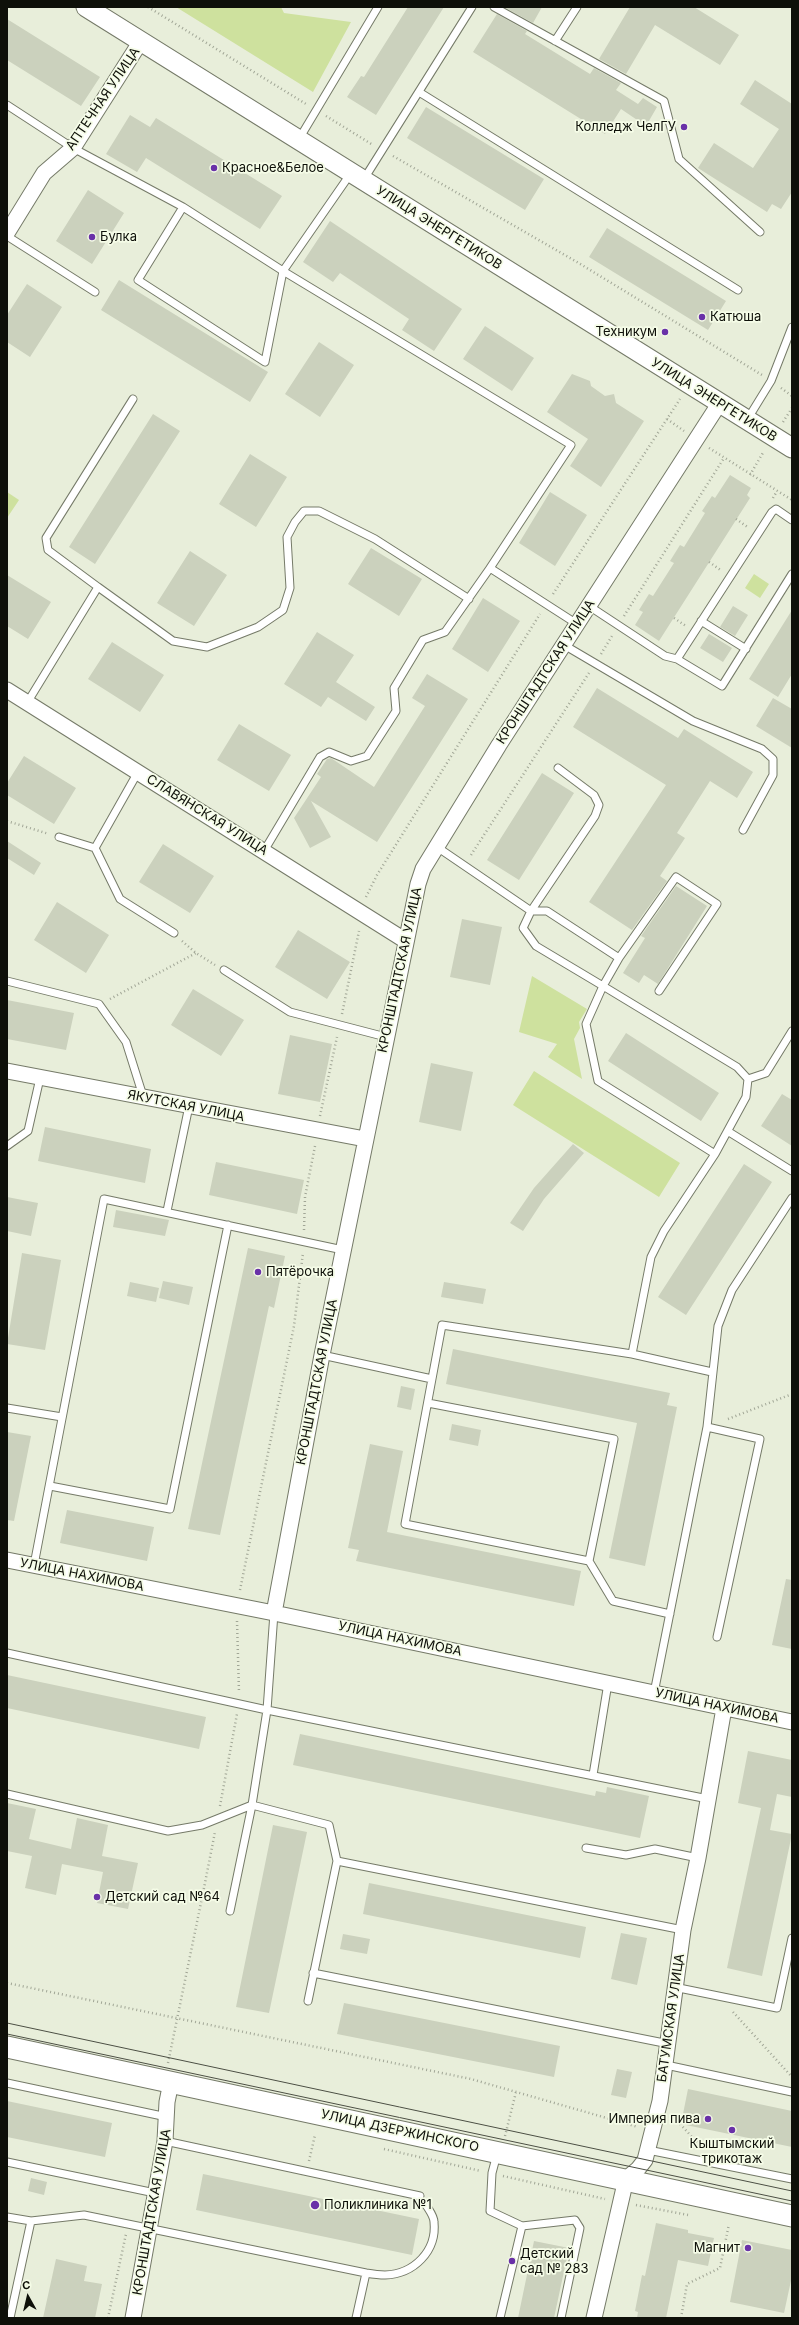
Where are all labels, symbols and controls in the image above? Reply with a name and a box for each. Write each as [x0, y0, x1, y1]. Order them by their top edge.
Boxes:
street label: АПТЕЧНАЯ УЛИЦА [63, 45, 143, 153]
place label: Колледж ЧелГУ [575, 119, 676, 135]
marker: Колледж ЧелГУ [679, 122, 689, 132]
place label: Красное&Белое [222, 160, 324, 176]
marker: Красное&Белое [209, 163, 219, 173]
street label: УЛИЦА ЭНЕРГЕТИКОВ [373, 183, 505, 273]
place label: Булка [100, 229, 137, 245]
marker: Булка [87, 232, 97, 242]
place label: Катюша [710, 309, 761, 325]
marker: Катюша [697, 312, 707, 322]
place label: Техникум [596, 324, 657, 340]
marker: Техникум [660, 327, 670, 337]
street label: УЛИЦА ЭНЕРГЕТИКОВ [648, 355, 780, 445]
street label: КРОНШТАДТСКАЯ УЛИЦА [493, 597, 599, 747]
street label: СЛАВЯНСКАЯ УЛИЦА [144, 771, 270, 859]
street label: КРОНШТАДТСКАЯ УЛИЦА [375, 886, 425, 1054]
street label: ЯКУТСКАЯ УЛИЦА [126, 1087, 246, 1125]
place label: Пятёрочка [266, 1264, 334, 1280]
marker: Пятёрочка [253, 1267, 263, 1277]
street label: КРОНШТАДТСКАЯ УЛИЦА [293, 1298, 341, 1466]
street label: УЛИЦА НАХИМОВА [19, 1555, 145, 1595]
street label: УЛИЦА НАХИМОВА [337, 1618, 463, 1660]
street label: УЛИЦА НАХИМОВА [654, 1685, 780, 1727]
place label: Детский сад №64 [105, 1889, 220, 1905]
marker: Детский сад №64 [92, 1892, 102, 1902]
street label: БАТУМСКАЯ УЛИЦА [654, 1953, 688, 2083]
street label: УЛИЦА ДЗЕРЖИНСКОГО [320, 2107, 480, 2155]
place label: Империя пива [608, 2111, 700, 2127]
marker: Империя пива [703, 2114, 713, 2124]
marker: Кыштымский трикотаж [727, 2125, 737, 2135]
street label: КРОНШТАДТСКАЯ УЛИЦА [130, 2128, 174, 2296]
place label: Кыштымский трикотаж [690, 2136, 774, 2167]
place label: Поликлиника №1 [324, 2197, 432, 2213]
marker: Поликлиника №1 [309, 2199, 321, 2211]
place label: Магнит [694, 2240, 740, 2256]
marker: Магнит [743, 2243, 753, 2253]
place label: Детский сад № 283 [520, 2246, 589, 2277]
marker: Детский сад № 283 [507, 2256, 517, 2266]
north arrow [8, 2277, 48, 2317]
text: С [21, 2278, 31, 2293]

